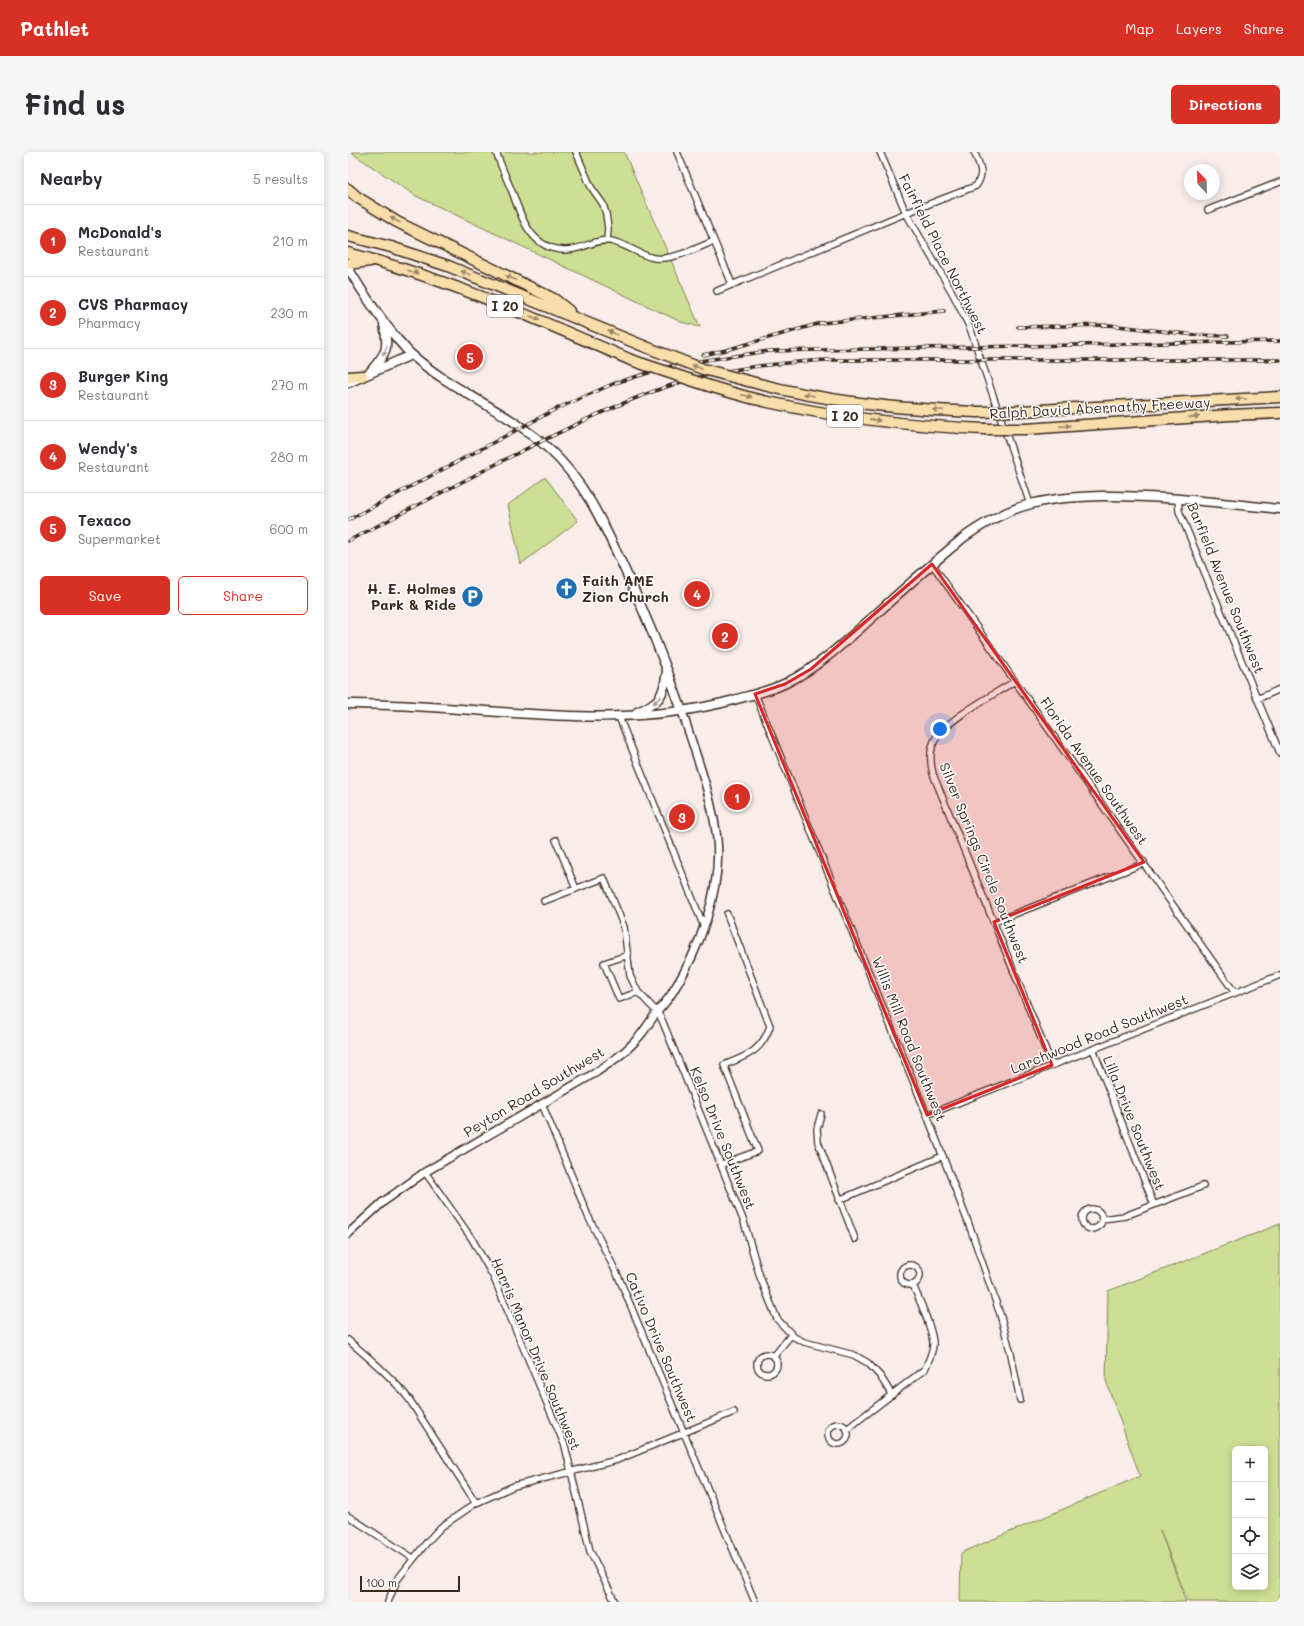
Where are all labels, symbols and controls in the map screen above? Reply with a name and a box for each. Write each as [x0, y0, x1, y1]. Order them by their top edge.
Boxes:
text: Pathlet [20, 16, 89, 41]
text: Map [1125, 19, 1154, 38]
text: Layers [1176, 19, 1222, 38]
text: Share [1244, 19, 1284, 38]
button: Directions [1171, 85, 1280, 124]
text: Find us [24, 86, 125, 122]
north arrow [1184, 164, 1220, 200]
text: Nearby [40, 167, 102, 189]
text: 5 results [253, 170, 308, 187]
street label: Fairfield Place Northwest [895, 170, 992, 337]
one-way arrow [389, 217, 400, 224]
text: McDonald's [78, 222, 162, 242]
text: 1 [50, 232, 56, 249]
text: 210 m [272, 232, 308, 249]
text: Restaurant [78, 242, 149, 259]
one-way arrow [408, 269, 420, 275]
one-way arrow [460, 270, 472, 276]
one-way arrow [505, 275, 517, 281]
text: CVS Pharmacy [78, 294, 188, 314]
road number: I 20 [487, 295, 523, 317]
text: 2 [49, 304, 57, 321]
text: 230 m [271, 304, 308, 321]
text: Pharmacy [78, 314, 141, 331]
one-way arrow [529, 315, 540, 321]
one-way arrow [607, 330, 619, 337]
pin: 5 [457, 342, 483, 372]
one-way arrow [381, 345, 387, 357]
one-way arrow [690, 363, 702, 369]
text: Burger King [78, 366, 168, 386]
text: 3 [49, 376, 57, 393]
text: 270 m [271, 376, 308, 393]
text: Restaurant [78, 386, 149, 403]
one-way arrow [803, 392, 815, 398]
street label: Ralph David Abernathy Freeway [989, 392, 1211, 423]
one-way arrow [741, 394, 753, 400]
one-way arrow [1235, 395, 1247, 402]
road number: I 20 [827, 405, 863, 427]
one-way arrow [932, 407, 944, 414]
one-way arrow [1188, 414, 1200, 421]
one-way arrow [869, 417, 881, 423]
one-way arrow [1059, 423, 1071, 430]
text: Wendy's [78, 438, 138, 458]
text: 4 [49, 448, 57, 465]
text: 280 m [270, 448, 308, 465]
text: Restaurant [78, 458, 149, 475]
street label: Barfield Avenue Southwest [1183, 499, 1270, 676]
text: Texaco [78, 510, 131, 530]
text: 5 [49, 520, 57, 537]
text: 600 m [270, 520, 308, 537]
text: Supermarket [78, 530, 161, 547]
place label: Faith AME Zion Church [582, 571, 669, 606]
button: Save [40, 576, 170, 615]
button: Share [178, 576, 308, 615]
church icon: Faith AME Zion Church [553, 576, 579, 602]
place label: H. E. Holmes Park & Ride [367, 579, 456, 614]
pin: 4 [684, 579, 710, 609]
parking icon: H. E. Holmes Park & Ride [459, 584, 485, 610]
pin: 2 [712, 621, 738, 651]
street label: Florida Avenue Southwest [1036, 693, 1153, 848]
one-way arrow [652, 695, 661, 705]
your location [930, 719, 950, 739]
street label: Silver Springs Circle Southwest [935, 760, 1034, 966]
pin: 1 [724, 782, 750, 812]
pin: 3 [669, 802, 695, 832]
street label: Willis Mill Road Southwest [868, 954, 951, 1124]
street label: Larchwood Road Southwest [1007, 989, 1190, 1078]
street label: Peyton Road Southwest [460, 1042, 608, 1141]
street label: Lilla Drive Southwest [1099, 1053, 1170, 1193]
street label: Kelso Drive Southwest [686, 1064, 761, 1212]
street label: Harris Manor Drive Southwest [487, 1255, 586, 1453]
street label: Cativo Drive Southwest [621, 1269, 702, 1425]
map controls [1232, 1446, 1268, 1590]
button: + [1232, 1446, 1268, 1482]
button: − [1232, 1482, 1268, 1518]
button: locate [1232, 1518, 1268, 1554]
button: layers [1232, 1554, 1268, 1590]
scale bar [360, 1574, 460, 1593]
text: 100 m [366, 1575, 397, 1590]

